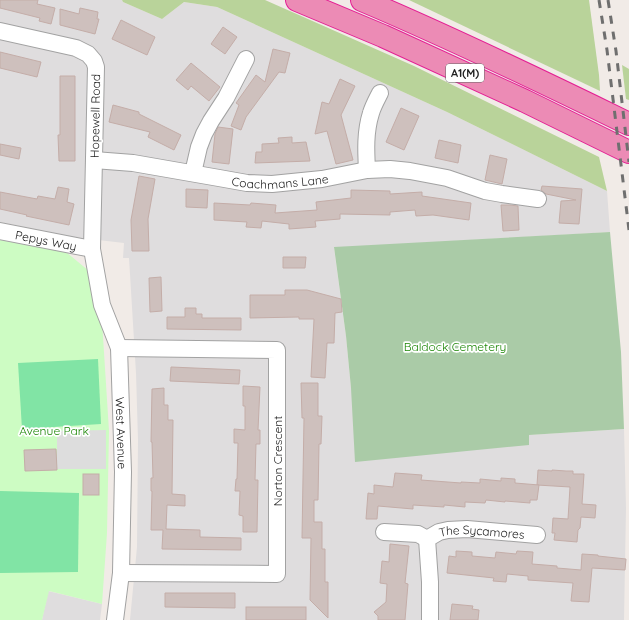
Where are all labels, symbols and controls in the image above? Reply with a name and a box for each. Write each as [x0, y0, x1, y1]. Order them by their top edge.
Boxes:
road number: A1(M) [446, 64, 484, 82]
street label: Hopewell Road [87, 74, 103, 158]
street label: Coachmans Lane [231, 170, 330, 192]
street label: Pepys Way [14, 227, 78, 253]
park label: Baldock Cemetery [404, 339, 506, 354]
street label: West Avenue [113, 397, 130, 470]
street label: Norton Crescent [270, 416, 285, 506]
park label: Avenue Park [19, 423, 89, 438]
street label: The Sycamores [437, 521, 526, 541]

